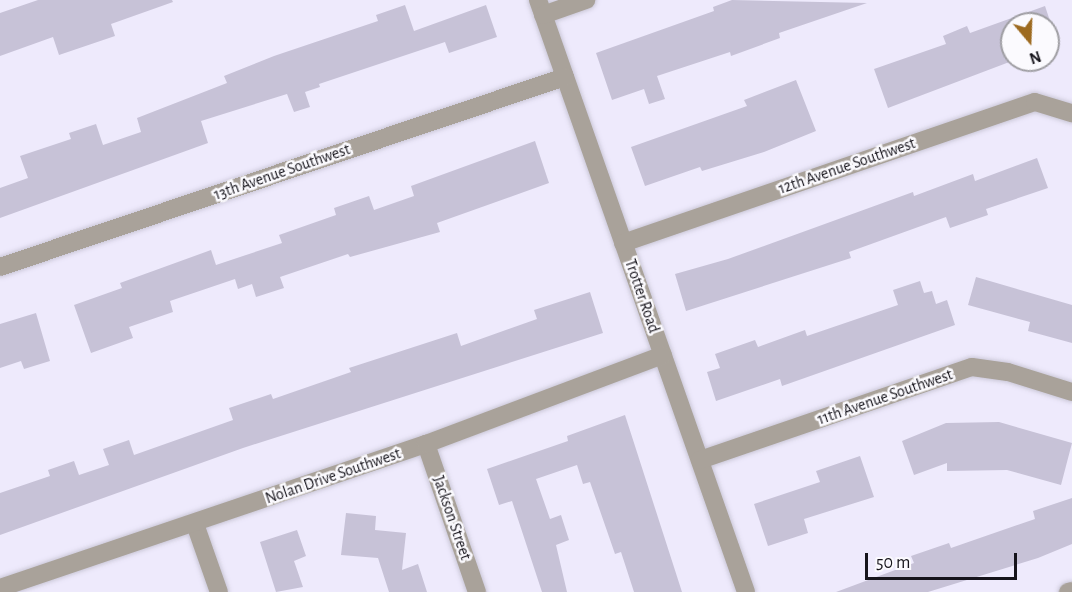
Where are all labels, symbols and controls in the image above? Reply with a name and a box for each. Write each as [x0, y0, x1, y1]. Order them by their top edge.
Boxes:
north arrow [1000, 12, 1060, 72]
text: N [1027, 48, 1043, 67]
street label: 12th Avenue Southwest [776, 134, 918, 198]
street label: 13th Avenue Southwest [211, 140, 353, 204]
street label: Trotter Road [620, 257, 664, 335]
street label: 11th Avenue Southwest [815, 365, 955, 429]
street label: Nolan Drive Southwest [263, 444, 403, 508]
street label: Jackson Street [429, 473, 475, 563]
scale bar [868, 541, 1020, 579]
text: 50 m [876, 554, 910, 572]

